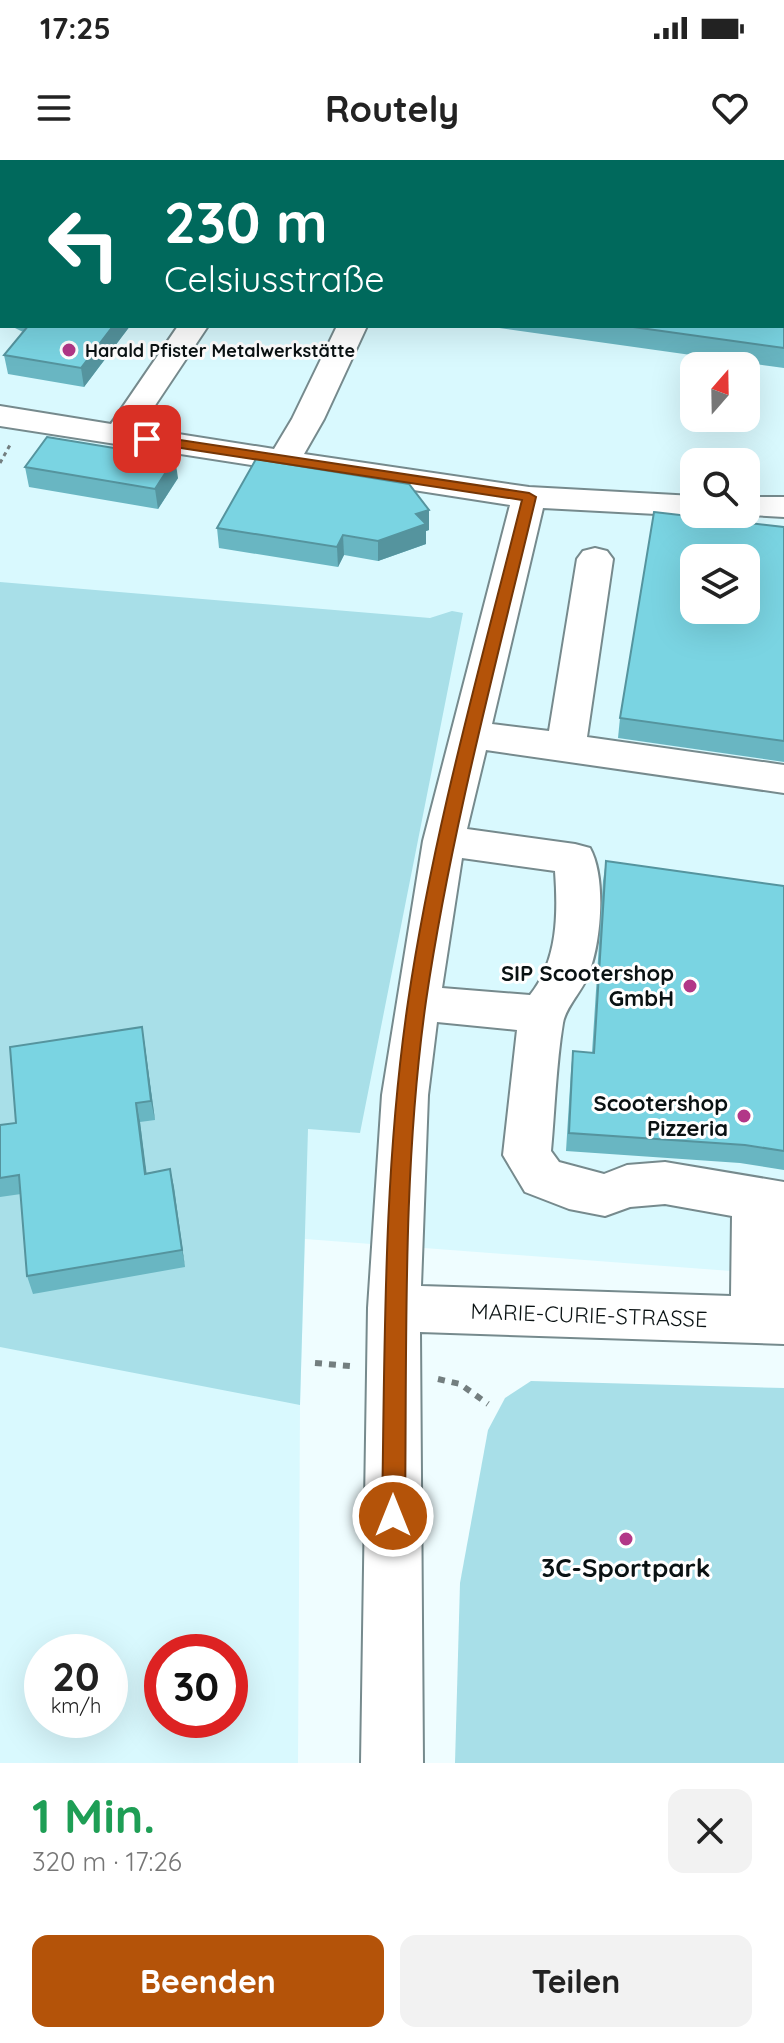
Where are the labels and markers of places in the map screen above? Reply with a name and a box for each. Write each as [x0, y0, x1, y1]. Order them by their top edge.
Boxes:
place label: Harald Pfister Metalwerkstätte [85, 339, 355, 362]
marker: Harald Pfister Metalwerkstätte [60, 341, 78, 359]
pin [113, 405, 181, 473]
place label: SIP Scootershop GmbH [501, 959, 674, 1012]
marker: SIP Scootershop GmbH [681, 977, 699, 995]
place label: Scootershop Pizzeria [594, 1089, 728, 1142]
marker: Scootershop Pizzeria [735, 1107, 753, 1125]
marker: 3C-Sportpark [617, 1530, 635, 1548]
place label: 3C-Sportpark [541, 1551, 711, 1584]

